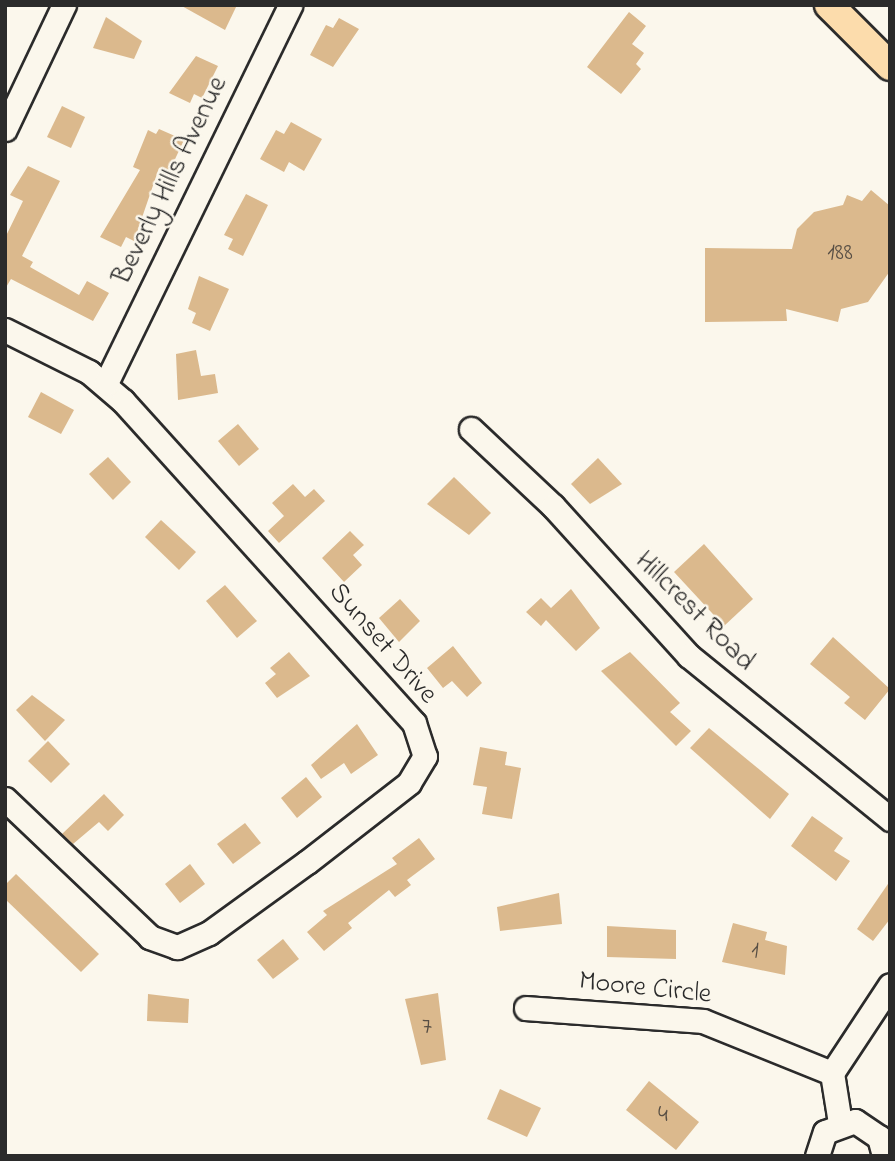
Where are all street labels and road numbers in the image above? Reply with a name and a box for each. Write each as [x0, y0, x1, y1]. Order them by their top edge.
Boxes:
street label: Beverly Hills Avenue [106, 72, 236, 290]
street label: Hillcrest Road [627, 545, 761, 679]
street label: Sunset Drive [320, 577, 444, 711]
street label: Moore Circle [577, 965, 713, 1013]

